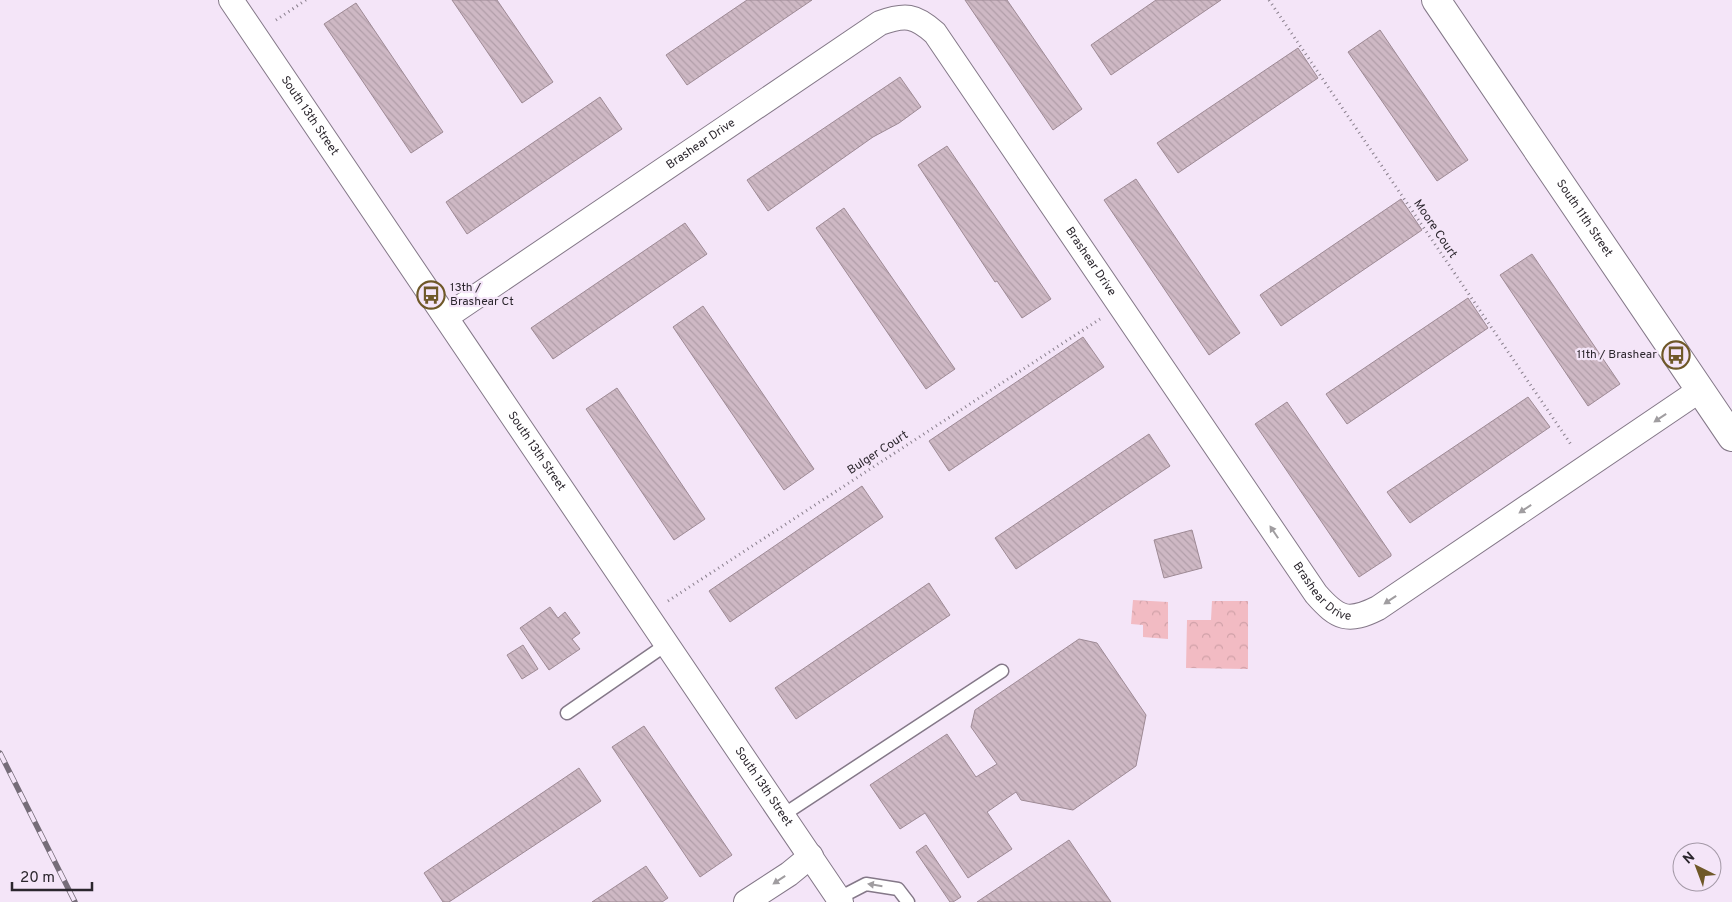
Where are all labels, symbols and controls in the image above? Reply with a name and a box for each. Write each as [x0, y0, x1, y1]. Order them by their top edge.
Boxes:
street label: South 13th Street [277, 73, 342, 159]
street label: Brashear Drive [663, 115, 739, 173]
street label: South 11th Street [1552, 177, 1616, 260]
street label: Moore Court [1409, 197, 1461, 261]
street label: Brashear Drive [1061, 224, 1119, 299]
bus stop icon: 13th / Brashear Ct [416, 280, 446, 310]
place label: 13th / Brashear Ct [450, 280, 514, 310]
bus stop icon: 11th / Brashear [1661, 340, 1691, 370]
place label: 11th / Brashear [1577, 347, 1657, 363]
street label: South 13th Street [504, 409, 569, 494]
one-way arrow [1653, 413, 1666, 423]
street label: Bulger Court [845, 427, 911, 479]
one-way arrow [1518, 504, 1532, 514]
one-way arrow [1269, 525, 1279, 539]
street label: Brashear Drive [1289, 559, 1352, 625]
one-way arrow [1383, 595, 1397, 605]
street label: South 13th Street [731, 744, 796, 830]
north arrow [1672, 842, 1722, 892]
text: N [1680, 849, 1699, 868]
scale bar [12, 860, 92, 892]
text: 20 m [20, 869, 55, 888]
one-way arrow [773, 875, 786, 885]
one-way arrow [867, 881, 883, 889]

